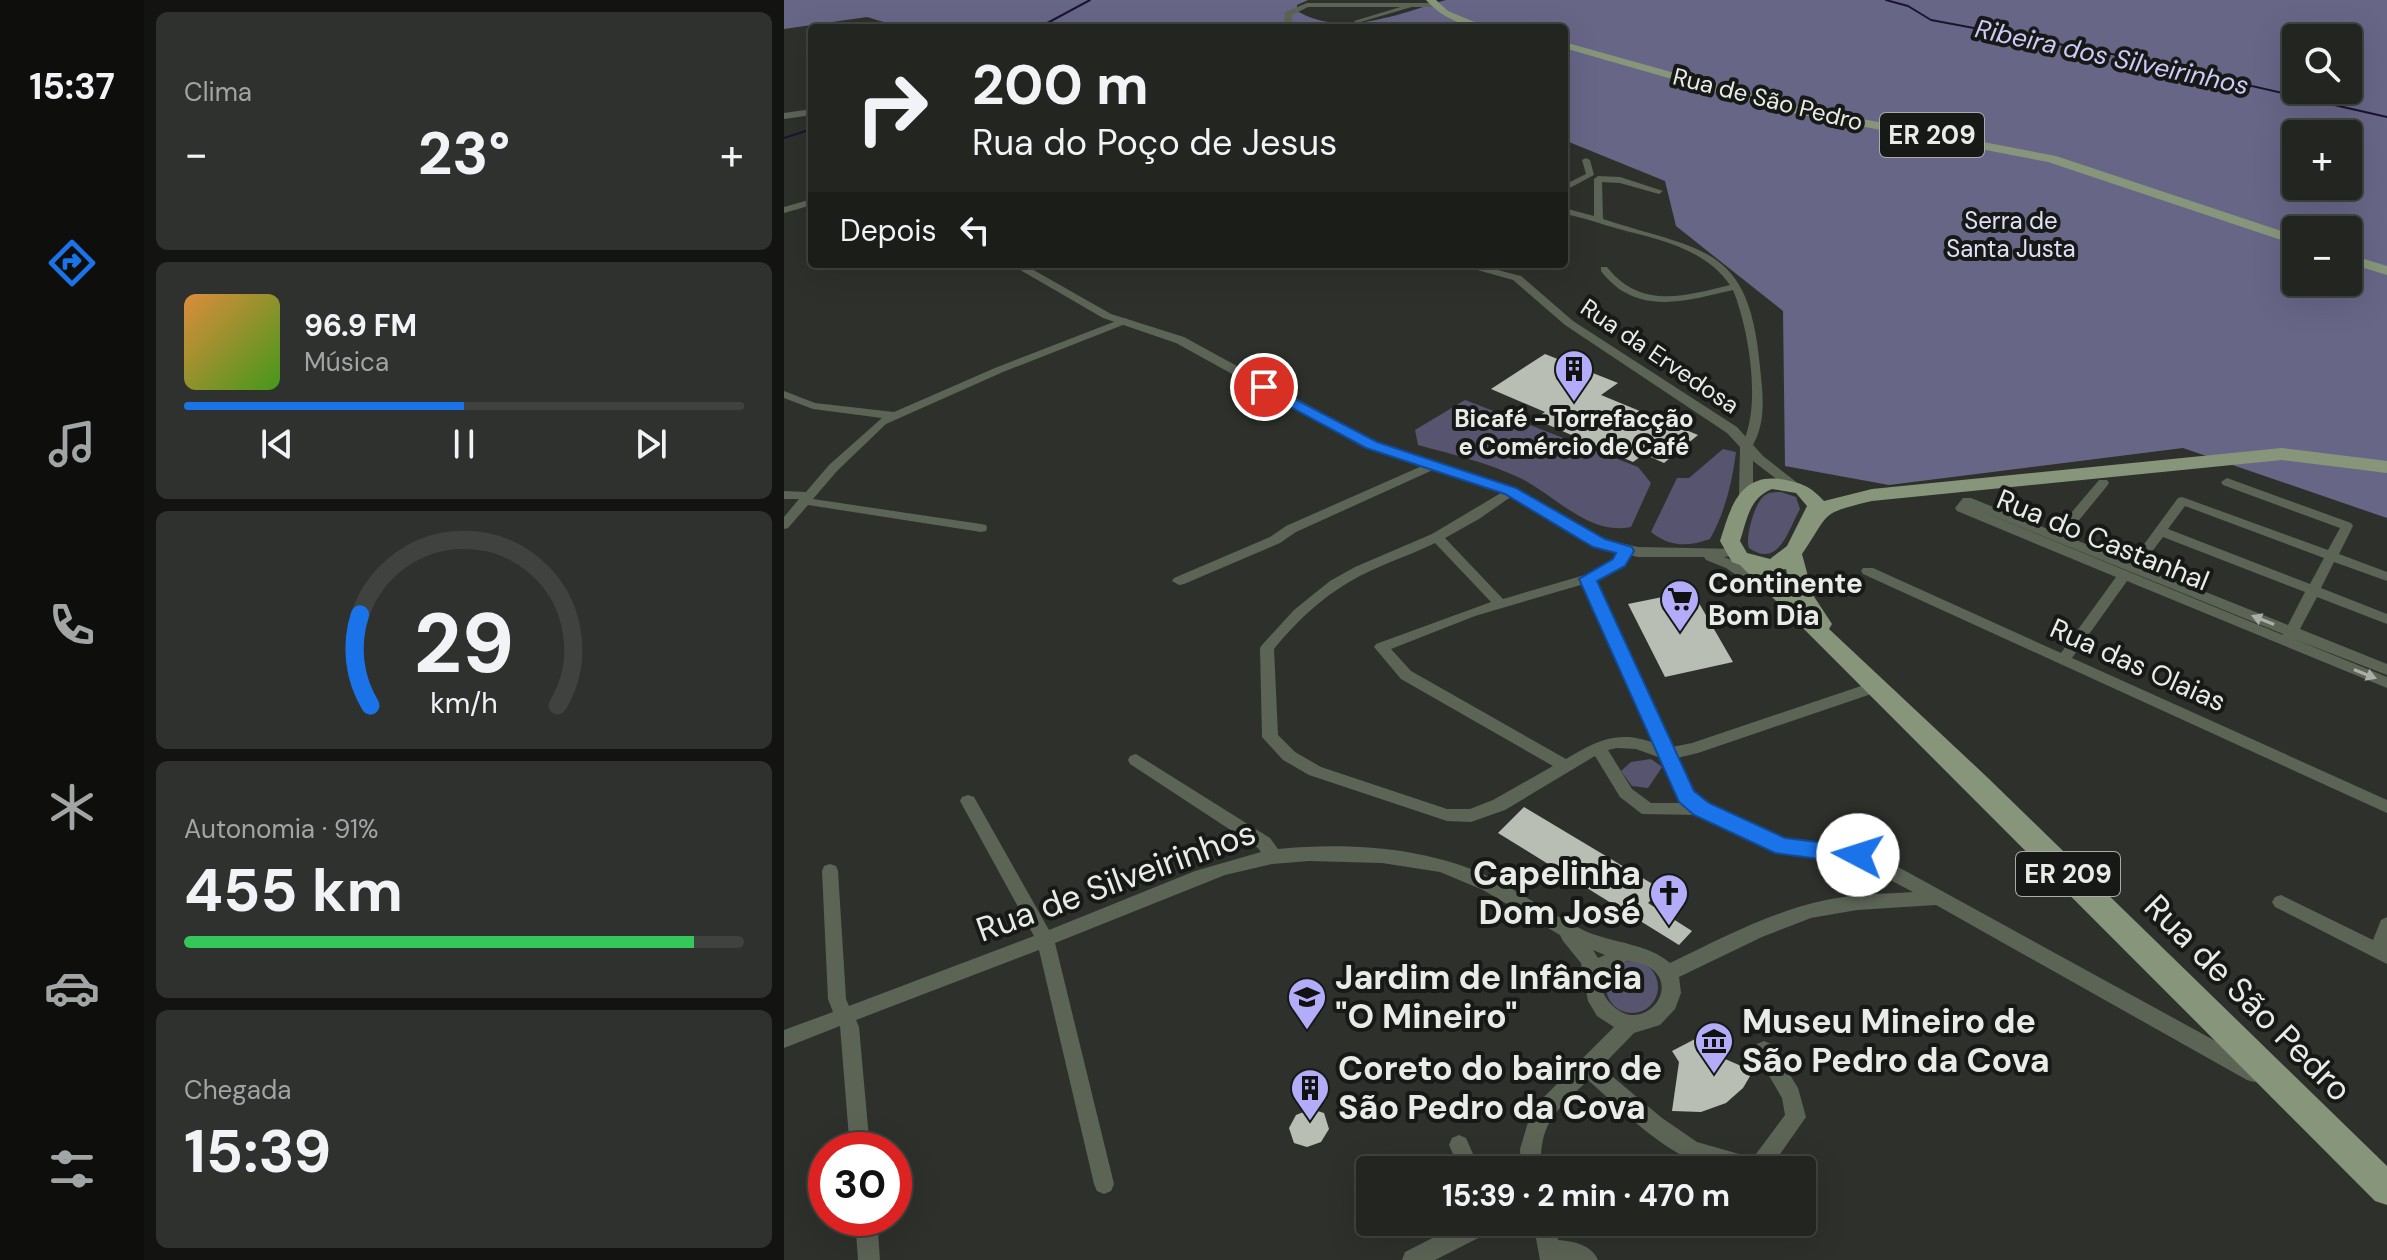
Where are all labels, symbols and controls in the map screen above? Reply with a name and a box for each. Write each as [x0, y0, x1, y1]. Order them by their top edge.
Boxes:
water label: Ribeira dos Silveirinhos [1972, 11, 2252, 103]
map controls [2282, 24, 2362, 296]
button: search [2282, 24, 2362, 104]
text: 200 m [972, 48, 1149, 121]
icon: right [840, 56, 944, 160]
street label: Rua de São Pedro [1670, 60, 1866, 138]
text: 15:37 [29, 63, 115, 110]
text: Clima [184, 75, 252, 109]
road number: ER 209 [1880, 113, 1984, 157]
text: 23° [418, 114, 510, 193]
text: Rua do Poço de Jesus [972, 119, 1337, 166]
button: + [2282, 120, 2362, 200]
text: − [184, 125, 208, 183]
text: + [720, 125, 744, 183]
park label: Serra de Santa Justa [1946, 205, 2076, 264]
icon: left [953, 208, 997, 252]
text: Depois [840, 211, 937, 250]
button: − [2282, 216, 2362, 296]
icon: directions [44, 235, 100, 291]
street label: Rua da Ervedosa [1575, 292, 1745, 420]
text: 96.9 FM [304, 306, 417, 345]
text: Música [304, 345, 389, 379]
building icon: Bicafé - Torrefacção e Comércio de Café [1553, 348, 1595, 403]
pin [1230, 353, 1298, 421]
icon: arrive [1242, 365, 1286, 409]
place label: Bicafé - Torrefacção e Comércio de Café [1454, 403, 1694, 462]
icon: music [44, 416, 100, 472]
icon: previous [255, 422, 299, 466]
icon: pause [442, 422, 486, 466]
icon: next [629, 422, 673, 466]
street label: Rua do Castanhal [1991, 481, 2215, 599]
place label: Continente Bom Dia [1708, 565, 1863, 634]
supermarket icon: Continente Bom Dia [1659, 578, 1701, 633]
text: 29 [414, 589, 514, 698]
icon: phone [44, 597, 100, 653]
street label: Rua das Olaias [2044, 610, 2232, 720]
one-way arrow [2251, 613, 2275, 626]
one-way arrow [2353, 668, 2377, 681]
text: km/h [430, 685, 498, 722]
icon: climate [44, 779, 100, 835]
street label: Rua de Silveirinhos [970, 810, 1262, 952]
text: Autonomia · 91% [184, 812, 378, 846]
position arrow [1816, 813, 1900, 897]
text: 455 km [184, 851, 403, 930]
place label: Capelinha Dom José [1473, 851, 1641, 935]
road number: ER 209 [2016, 852, 2120, 896]
church icon: Capelinha Dom José [1648, 872, 1690, 927]
street label: Rua de São Pedro [2135, 885, 2361, 1111]
place label: Jardim de Infância "O Mineiro" [1335, 955, 1642, 1039]
icon: car [44, 960, 100, 1016]
school or university icon: Jardim de Infância "O Mineiro" [1286, 976, 1328, 1031]
place label: Museu Mineiro de São Pedro da Cova [1742, 999, 2050, 1083]
museum icon: Museu Mineiro de São Pedro da Cova [1693, 1020, 1735, 1075]
place label: Coreto do bairro de São Pedro da Cova [1338, 1046, 1662, 1130]
building icon: Coreto do bairro de São Pedro da Cova [1289, 1067, 1331, 1122]
text: Chegada [184, 1073, 291, 1107]
text: 15:39 [184, 1112, 331, 1191]
speed limit sign: 30 [808, 1132, 912, 1236]
icon: filters [44, 1141, 100, 1197]
text: 15:39 · 2 min · 470 m [1442, 1176, 1730, 1215]

